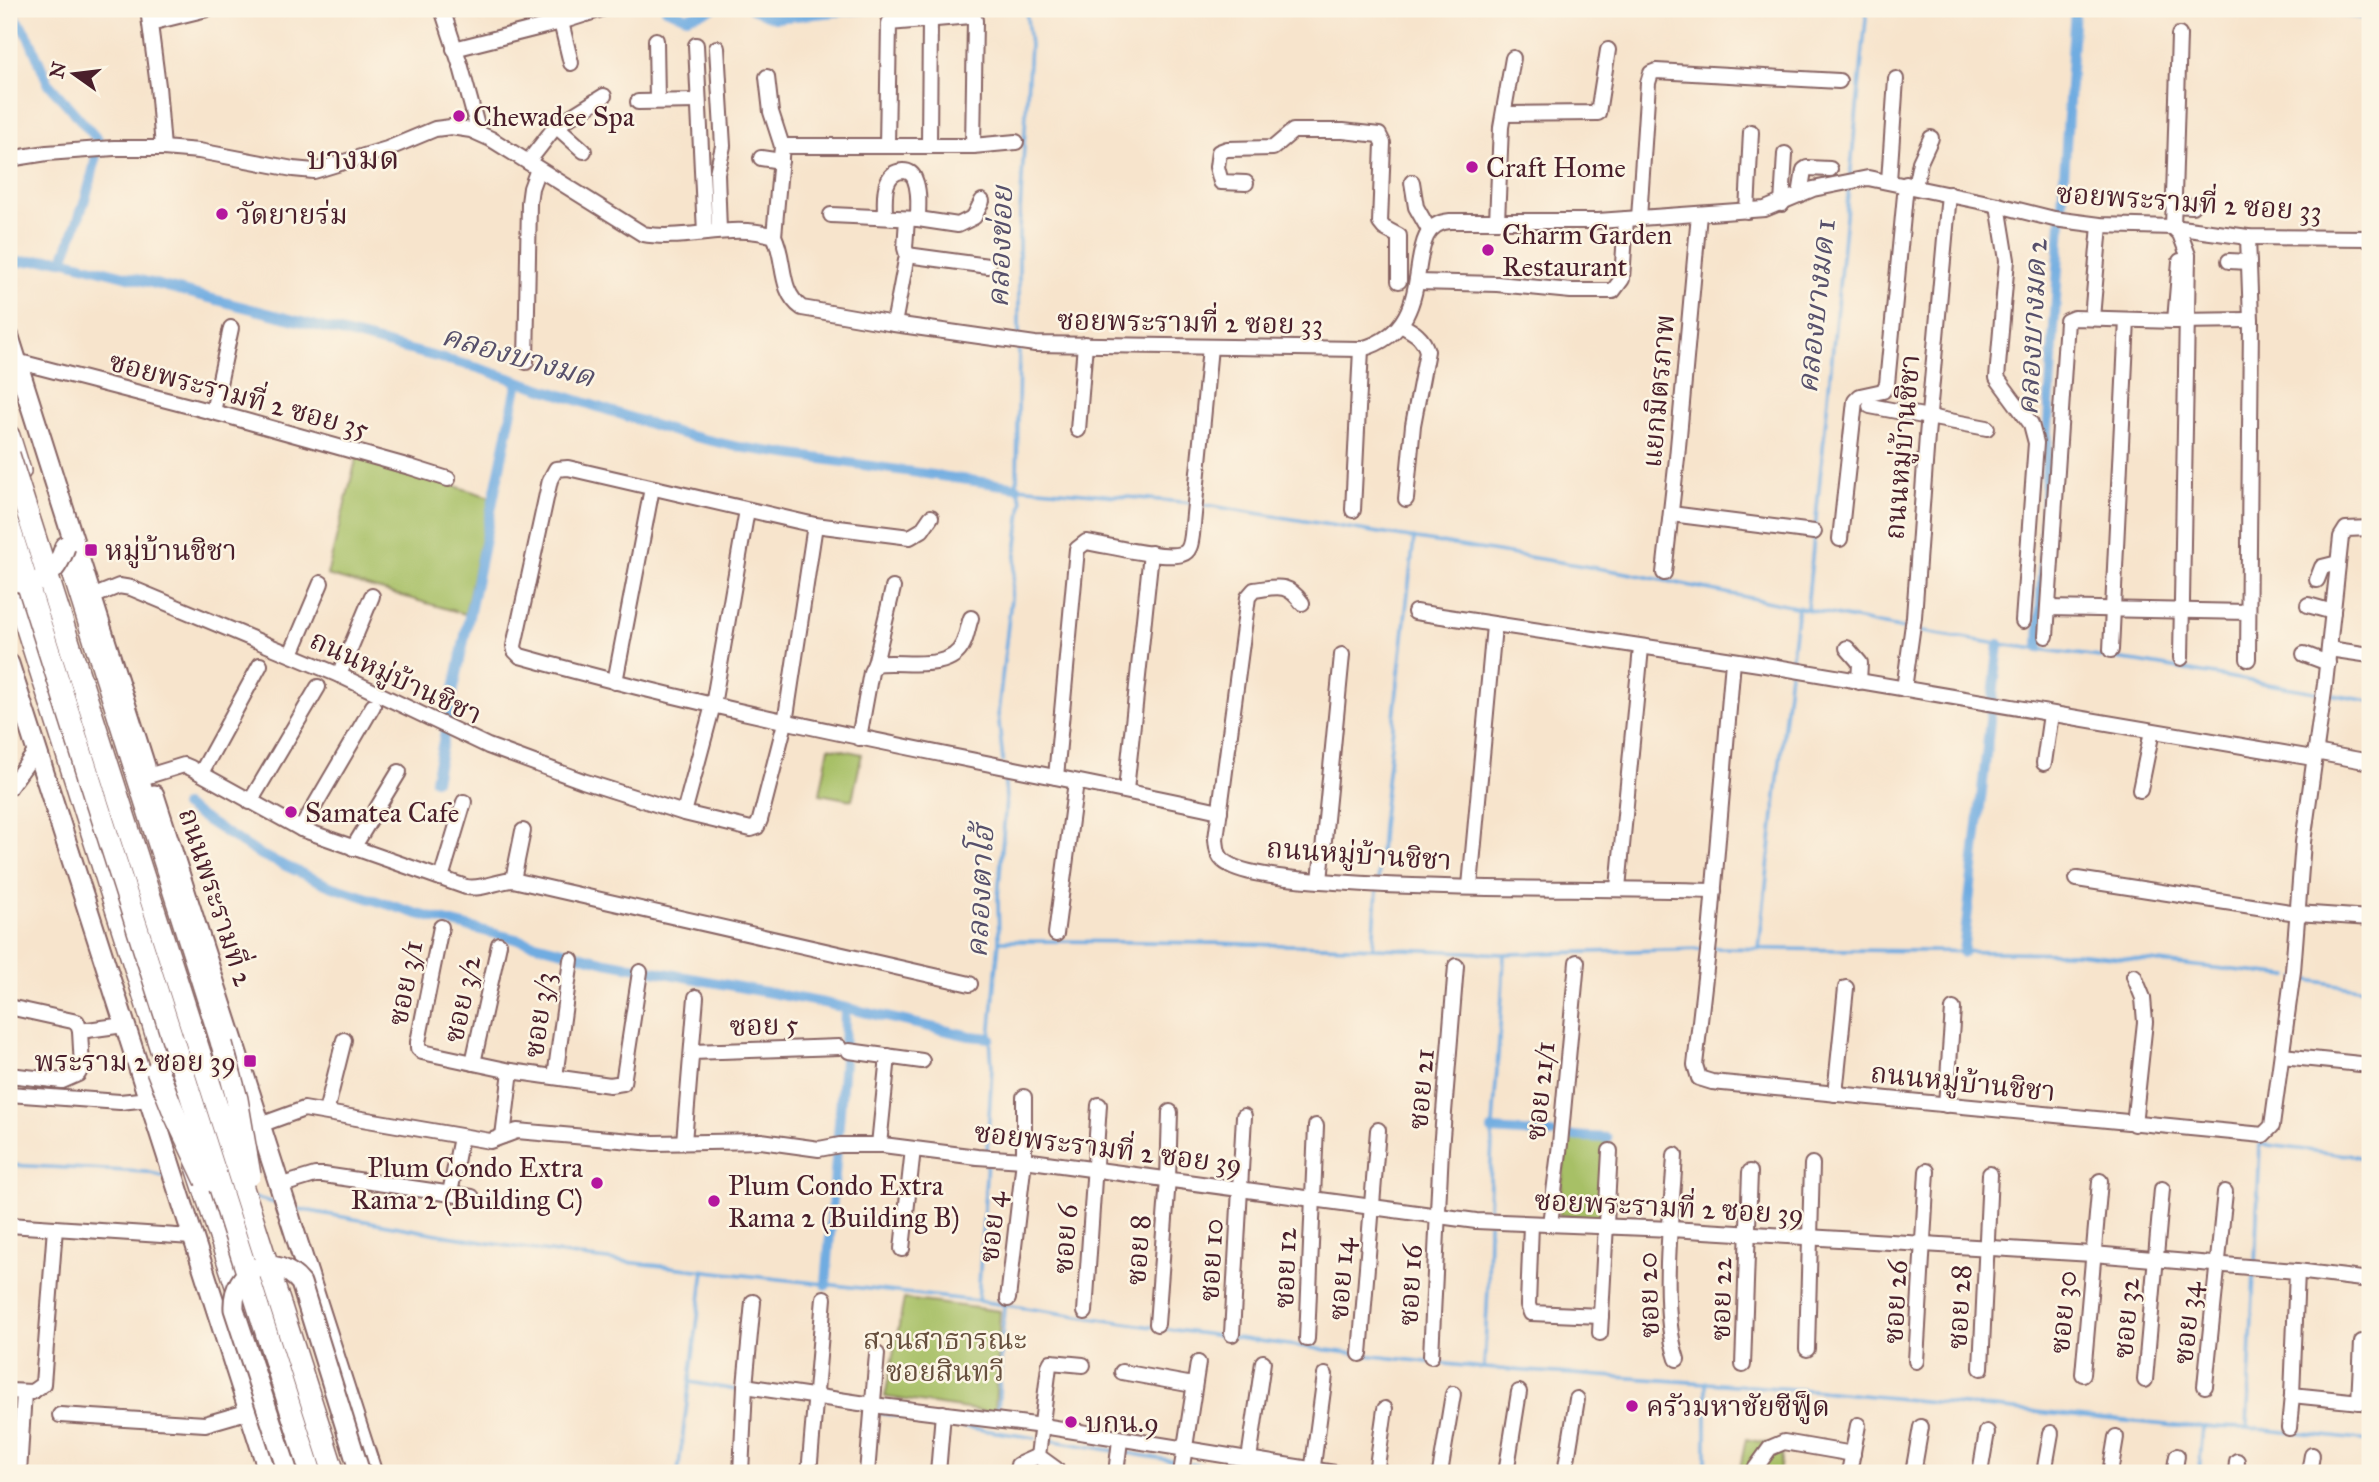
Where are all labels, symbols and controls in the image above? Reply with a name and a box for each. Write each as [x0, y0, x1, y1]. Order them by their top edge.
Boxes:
north arrow [38, 38, 108, 108]
text: N [45, 59, 71, 81]
place label: Chewadee Spa [473, 99, 635, 134]
marker: Chewadee Spa [451, 108, 467, 124]
district label: บางมด [306, 139, 400, 178]
place label: Craft Home [1486, 150, 1626, 185]
marker: Craft Home [1464, 159, 1480, 175]
street label: ซอยพระรามที่ 2 ซอย 33 [2055, 172, 2323, 229]
water label: คลองข่อย [980, 183, 1020, 308]
place label: วัดยายร่ม [236, 197, 348, 232]
marker: วัดยายร่ม [214, 206, 230, 222]
place label: Charm Garden Restaurant [1502, 217, 1672, 284]
water label: คลองบางมด 1 [1789, 217, 1843, 395]
water label: คลองบางมด 2 [2009, 237, 2055, 417]
marker: Charm Garden Restaurant [1480, 242, 1496, 258]
street label: ซอยพระรามที่ 2 ซอย 33 [1057, 299, 1323, 342]
street label: แยกมิตรภาพ [1634, 313, 1682, 469]
water label: คลองบางมด [438, 317, 599, 395]
street label: ซอยพระรามที่ 2 ซอย 35 [105, 341, 374, 447]
street label: ถนนหมู่บ้านชิชา [1876, 353, 1929, 541]
place label: หมู่บ้านชิชา [105, 533, 237, 569]
marker: หมู่บ้านชิชา [83, 542, 99, 558]
street label: ถนนหมู่บ้านชิชา [304, 622, 488, 733]
place label: Samatea Cafe [305, 795, 459, 830]
street label: ถนนพระรามที่ 2 [171, 802, 264, 991]
marker: Samatea Cafe [283, 804, 299, 820]
water label: คลองตาโฮ้ [956, 820, 1002, 959]
street label: ถนนหมู่บ้านชิชา [1265, 830, 1453, 879]
street label: ซอย 3/1 [380, 938, 430, 1028]
street label: ซอย 3/2 [436, 952, 488, 1046]
street label: ซอย 3/3 [516, 970, 562, 1060]
street label: ซอย 5 [729, 1006, 799, 1044]
street label: ซอย 21/1 [1517, 1040, 1563, 1142]
place label: พระราม 2 ซอย 39 [34, 1044, 236, 1079]
street label: ซอย 21 [1400, 1047, 1442, 1131]
marker: พระราม 2 ซอย 39 [242, 1053, 258, 1069]
street label: ถนนหมู่บ้านชิชา [1869, 1055, 2057, 1110]
street label: ซอยพระรามที่ 2 ซอย 39 [972, 1111, 1244, 1182]
place label: Plum Condo Extra Rama 2 (Building C) [351, 1150, 583, 1217]
place label: Plum Condo Extra Rama 2 (Building B) [728, 1168, 960, 1235]
marker: Plum Condo Extra Rama 2 (Building C) [589, 1175, 605, 1191]
street label: ซอยพระรามที่ 2 ซอย 39 [1533, 1179, 1805, 1232]
street label: ซอย 4 [971, 1188, 1013, 1264]
marker: Plum Condo Extra Rama 2 (Building B) [706, 1193, 722, 1209]
street label: ซอย 6 [1045, 1201, 1085, 1275]
street label: ซอย 8 [1118, 1213, 1158, 1287]
street label: ซอย 10 [1191, 1218, 1231, 1302]
street label: ซอย 12 [1266, 1227, 1304, 1309]
street label: ซอย 14 [1321, 1235, 1361, 1321]
street label: ซอย 16 [1390, 1242, 1430, 1327]
street label: ซอย 20 [1629, 1251, 1667, 1339]
street label: ซอย 22 [1703, 1257, 1739, 1341]
street label: ซอย 26 [1875, 1257, 1915, 1345]
street label: ซอย 28 [1939, 1264, 1979, 1350]
street label: ซอย 30 [2042, 1269, 2084, 1355]
street label: ซอย 32 [2105, 1276, 2147, 1360]
street label: ซอย 34 [2165, 1279, 2209, 1366]
park label: สวนสาธารณะ ซอยสินทวี [863, 1322, 1027, 1389]
place label: ครัวมหาชัยซีฟู็ด [1646, 1389, 1830, 1425]
marker: ครัวมหาชัยซีฟู็ด [1624, 1398, 1640, 1414]
place label: บกน.9 [1085, 1405, 1159, 1440]
marker: บกน.9 [1063, 1414, 1079, 1430]

